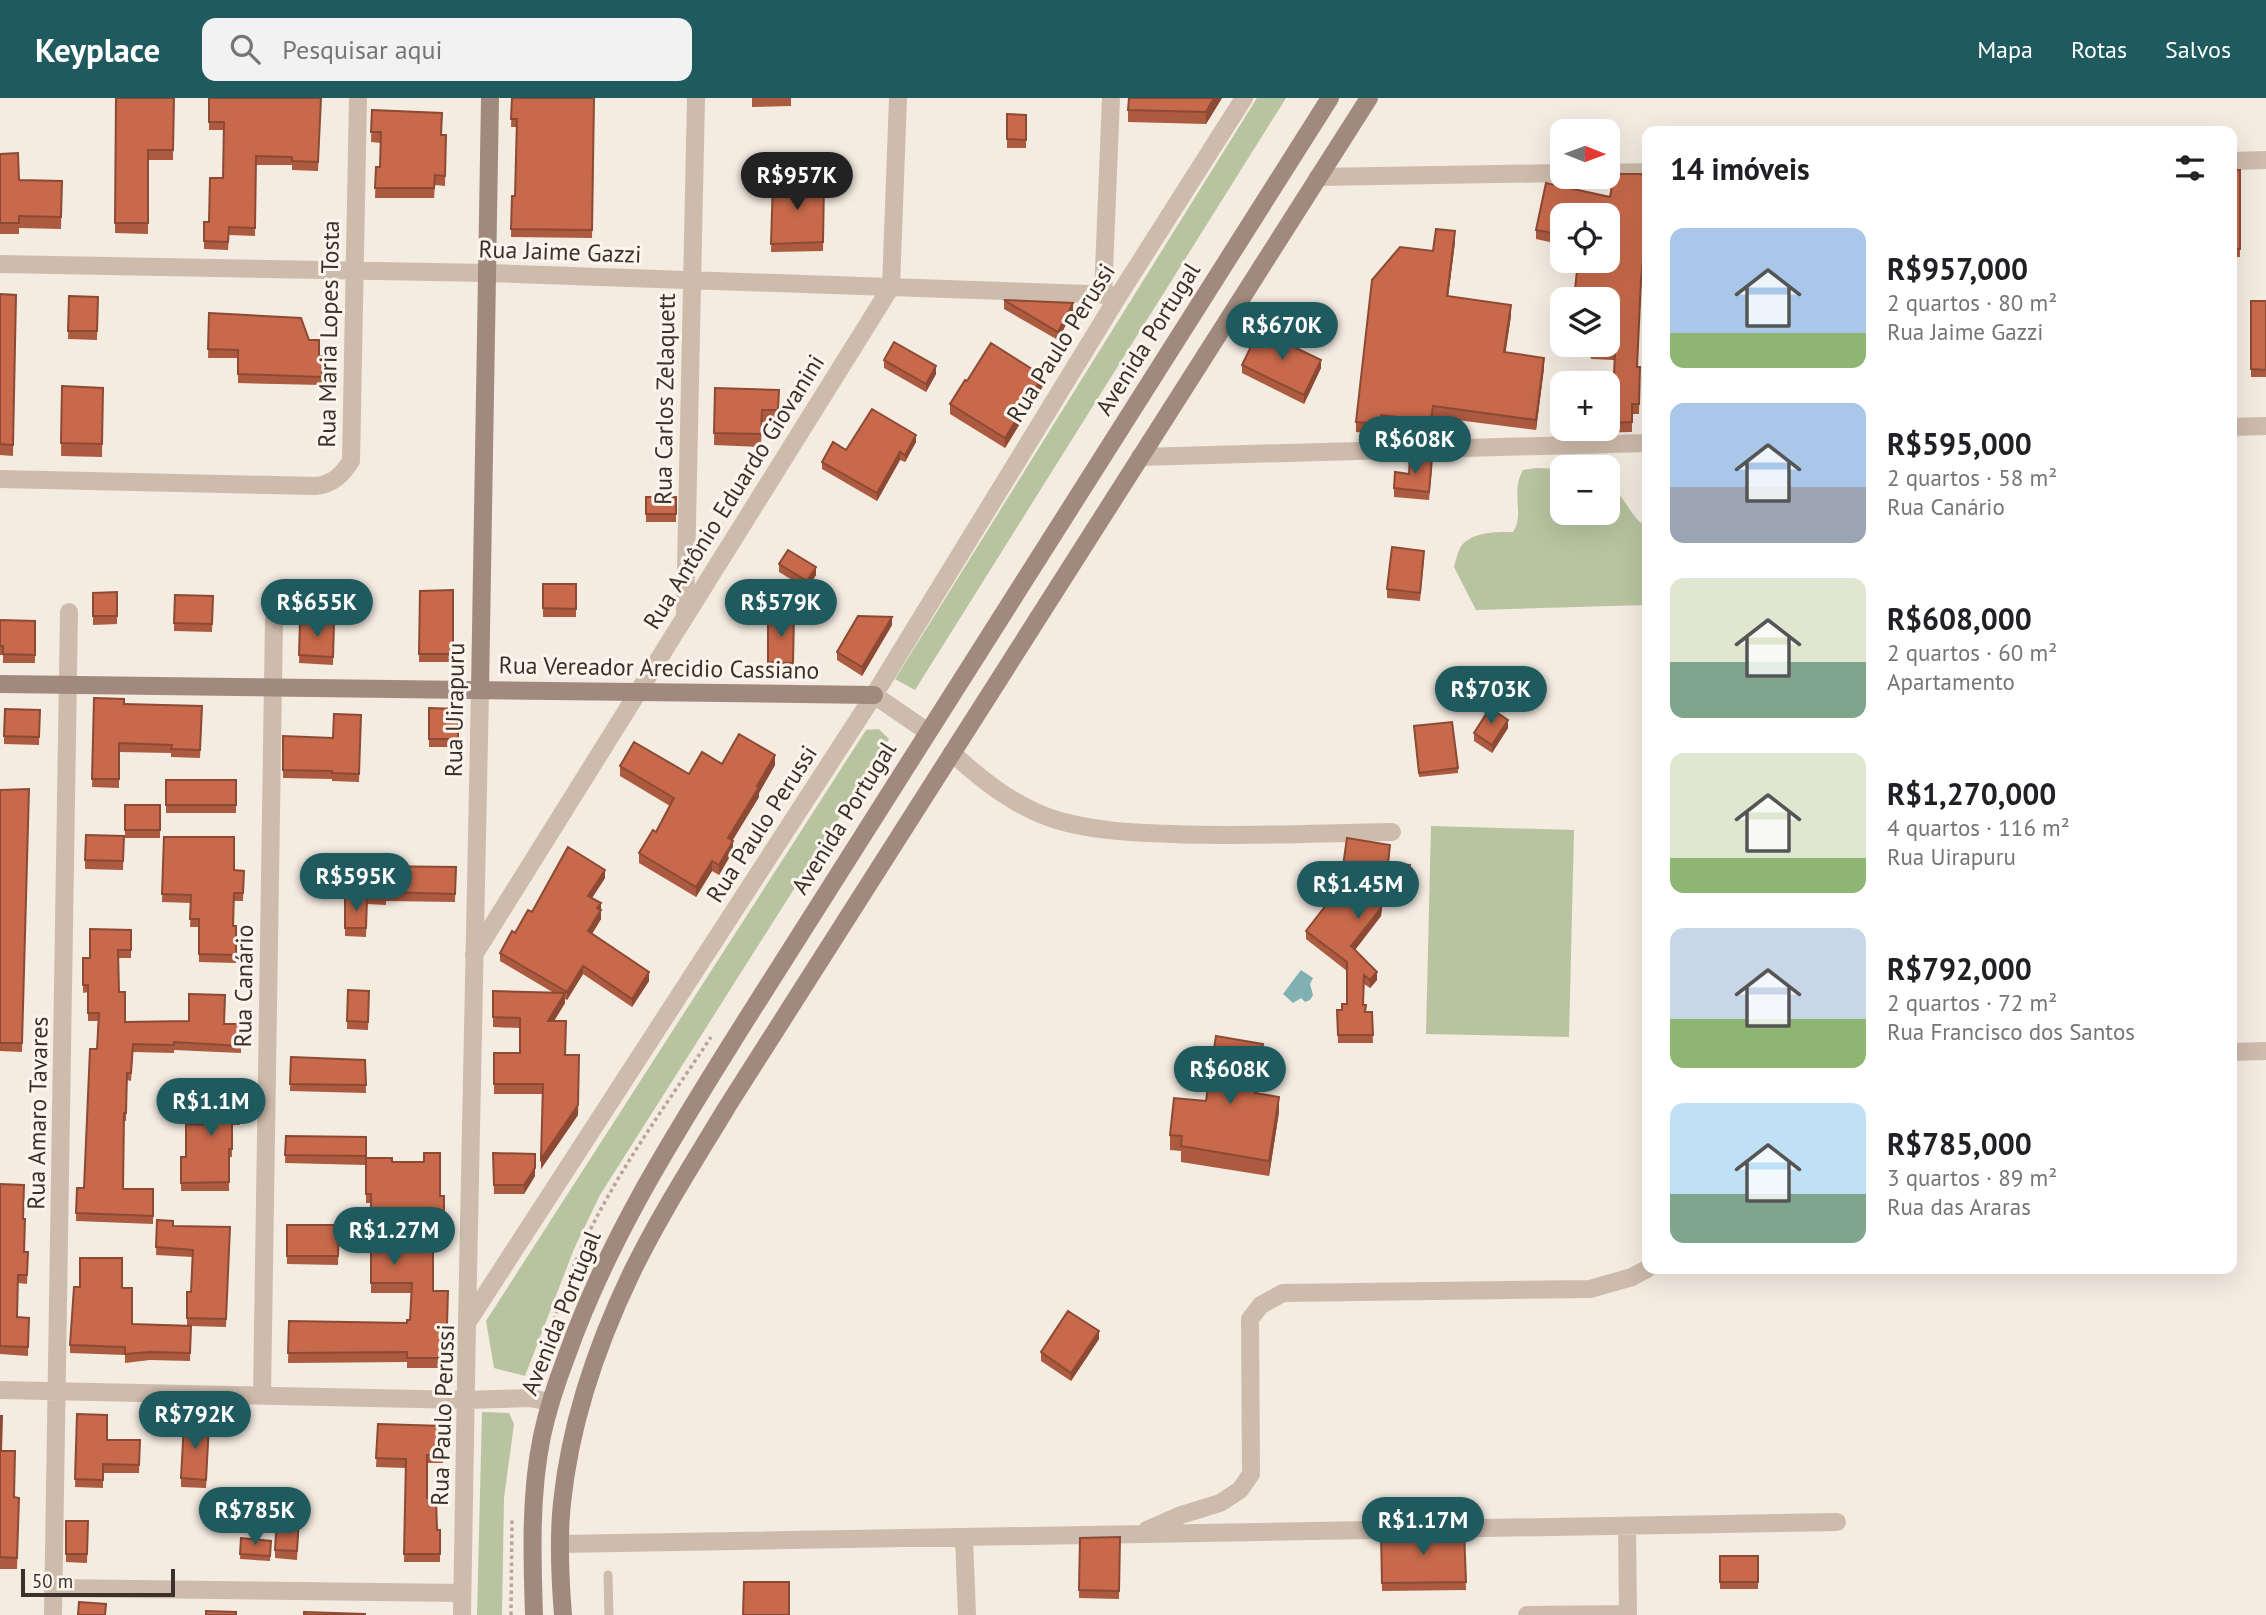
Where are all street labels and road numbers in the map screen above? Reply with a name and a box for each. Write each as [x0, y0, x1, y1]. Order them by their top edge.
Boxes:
street label: Rua Maria Lopes Tosta [311, 220, 346, 448]
street label: Rua Jaime Gazzi [478, 233, 642, 270]
street label: Avenida Portugal [1088, 256, 1207, 421]
street label: Rua Paulo Perussi [999, 258, 1122, 428]
street label: Rua Carlos Zelaquett [647, 293, 682, 505]
street label: Rua Antônio Eduardo Giovanini [636, 348, 831, 635]
street label: Rua Uirapuru [438, 643, 471, 777]
street label: Rua Vereador Arecidio Cassiano [498, 649, 820, 686]
street label: Avenida Portugal [784, 735, 903, 900]
street label: Rua Paulo Perussi [699, 739, 824, 908]
street label: Rua Canário [227, 924, 260, 1048]
street label: Rua Amaro Tavares [20, 1016, 55, 1210]
street label: Avenida Portugal [513, 1226, 608, 1400]
street label: Rua Paulo Perussi [424, 1324, 461, 1506]

